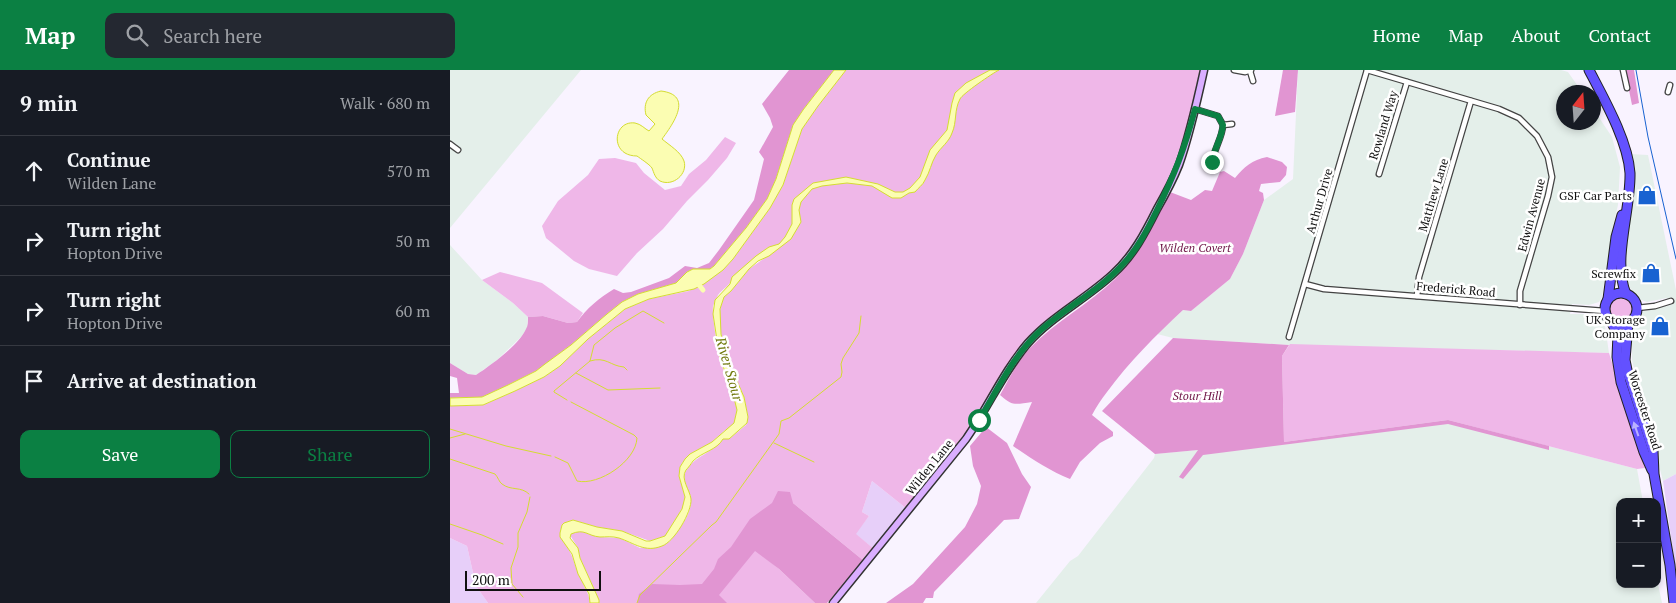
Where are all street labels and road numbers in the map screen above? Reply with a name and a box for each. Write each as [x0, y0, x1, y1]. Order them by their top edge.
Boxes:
street label: Rowland Way [1365, 88, 1401, 161]
street label: Matthew Lane [1415, 157, 1451, 233]
street label: Arthur Drive [1303, 167, 1335, 235]
street label: Edwin Avenue [1514, 177, 1548, 253]
street label: Frederick Road [1416, 278, 1497, 300]
street label: Worcester Road [1625, 368, 1665, 452]
street label: Wilden Lane [902, 436, 956, 498]

